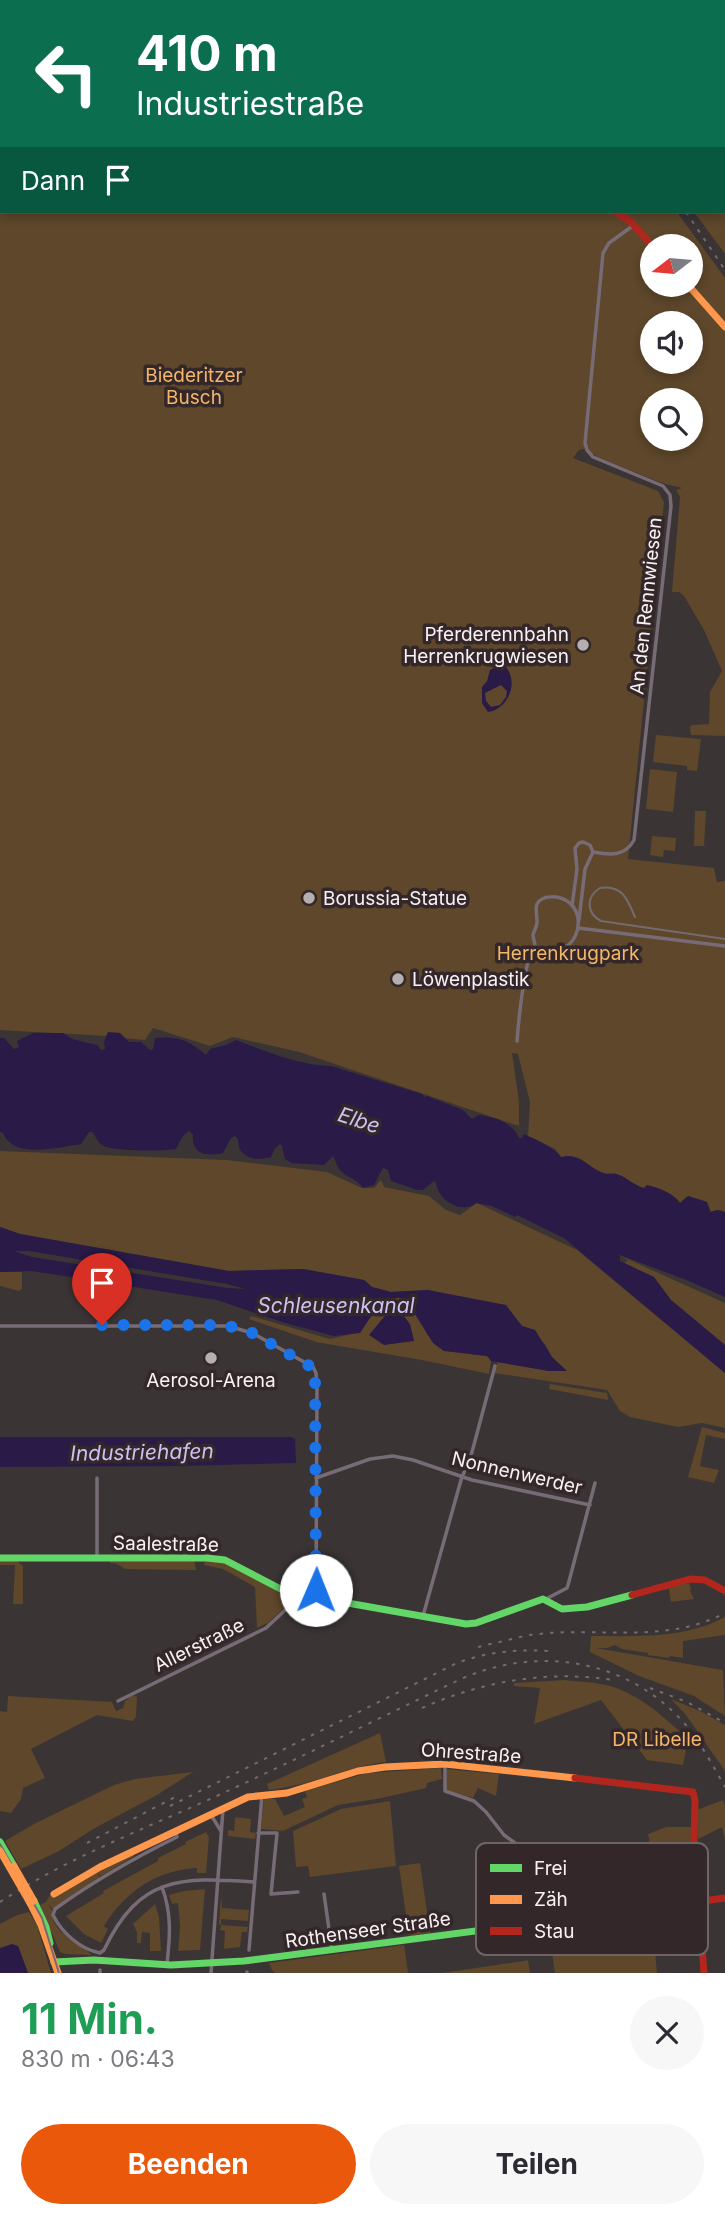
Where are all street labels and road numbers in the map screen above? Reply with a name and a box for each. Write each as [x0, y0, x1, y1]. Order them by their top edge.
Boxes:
street label: An den Rennwiesen [625, 516, 667, 696]
street label: Nonnenwerder [449, 1447, 585, 1499]
street label: Saalestraße [113, 1532, 219, 1556]
street label: Allerstraße [150, 1613, 248, 1677]
street label: Ohrestraße [420, 1738, 522, 1768]
street label: Rothenseer Straße [284, 1907, 452, 1953]

